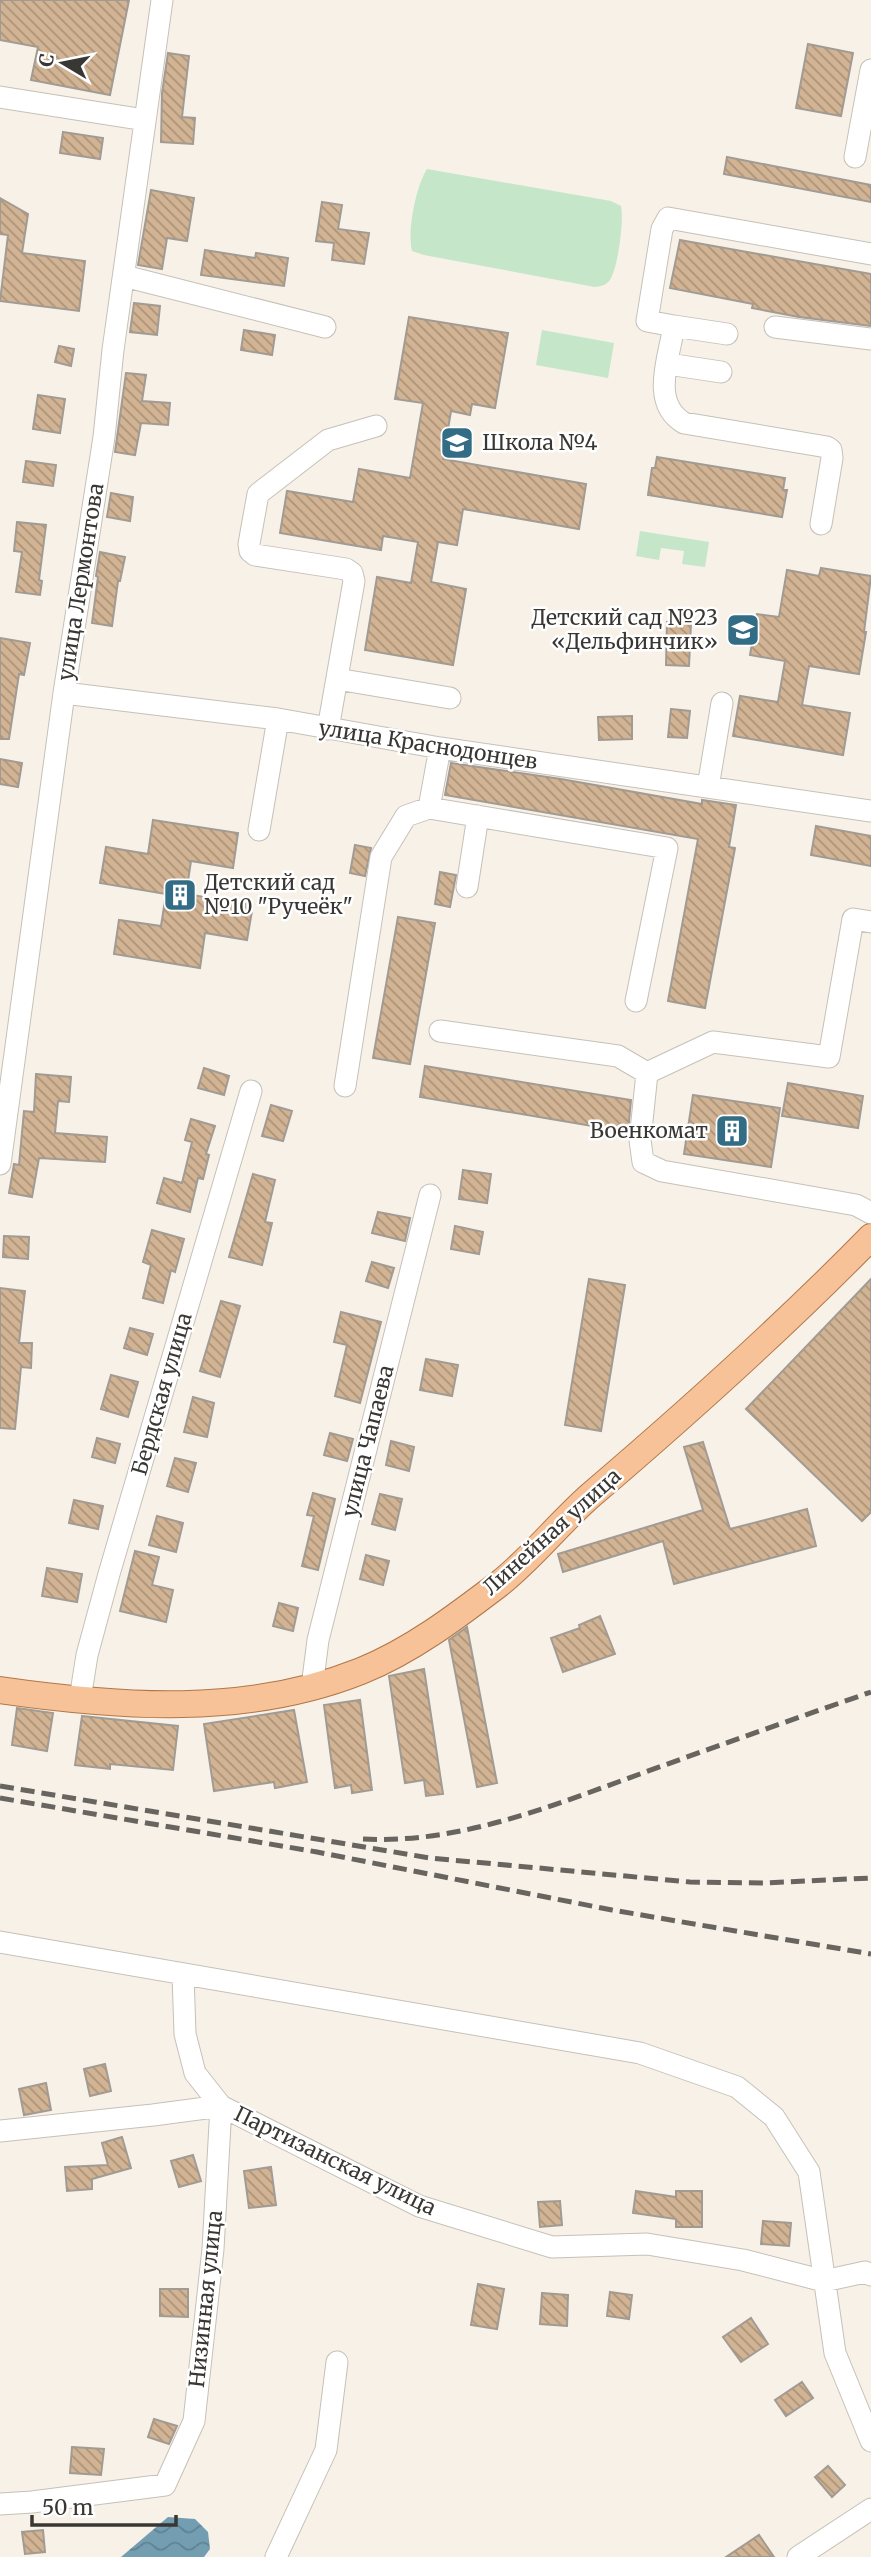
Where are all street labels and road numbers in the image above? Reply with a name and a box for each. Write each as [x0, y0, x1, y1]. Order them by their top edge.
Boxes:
street label: улица Лермонтова [52, 481, 109, 683]
street label: улица Краснодонцев [317, 714, 539, 775]
street label: Бердская улица [125, 1309, 198, 1478]
street label: улица Чапаева [336, 1362, 399, 1520]
street label: Линейная улица [477, 1462, 626, 1601]
street label: Партизанская улица [230, 2100, 441, 2221]
street label: Низинная улица [183, 2209, 228, 2389]

